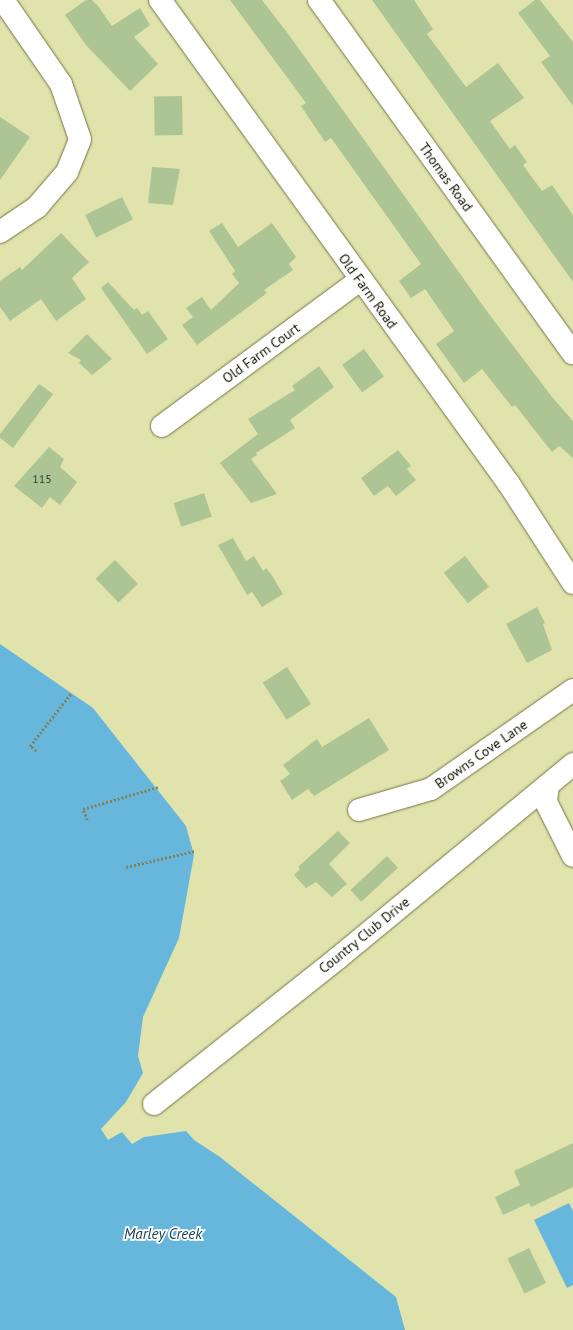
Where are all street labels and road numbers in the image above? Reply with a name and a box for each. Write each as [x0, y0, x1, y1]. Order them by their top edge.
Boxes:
street label: Thomas Road [416, 139, 476, 215]
street label: Old Farm Road [335, 250, 401, 332]
street label: Old Farm Court [219, 319, 303, 387]
street label: Browns Cove Lane [432, 716, 530, 792]
street label: Country Club Drive [315, 893, 413, 977]

